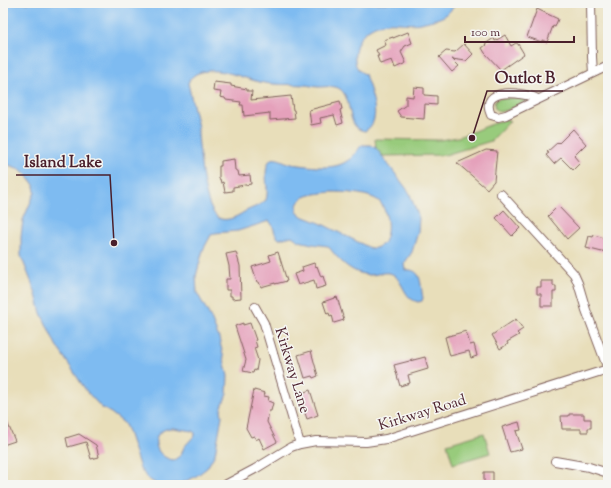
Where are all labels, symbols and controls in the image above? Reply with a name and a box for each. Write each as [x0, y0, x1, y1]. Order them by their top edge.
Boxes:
scale bar [465, 18, 574, 44]
text: 100 m [471, 24, 500, 42]
callout: Outlot B [487, 63, 563, 91]
text: Outlot B [495, 68, 555, 91]
callout: Island Lake [16, 147, 110, 175]
text: Island Lake [24, 152, 103, 175]
street label: Kirkway Lane [269, 325, 315, 416]
street label: Kirkway Road [376, 390, 469, 437]

